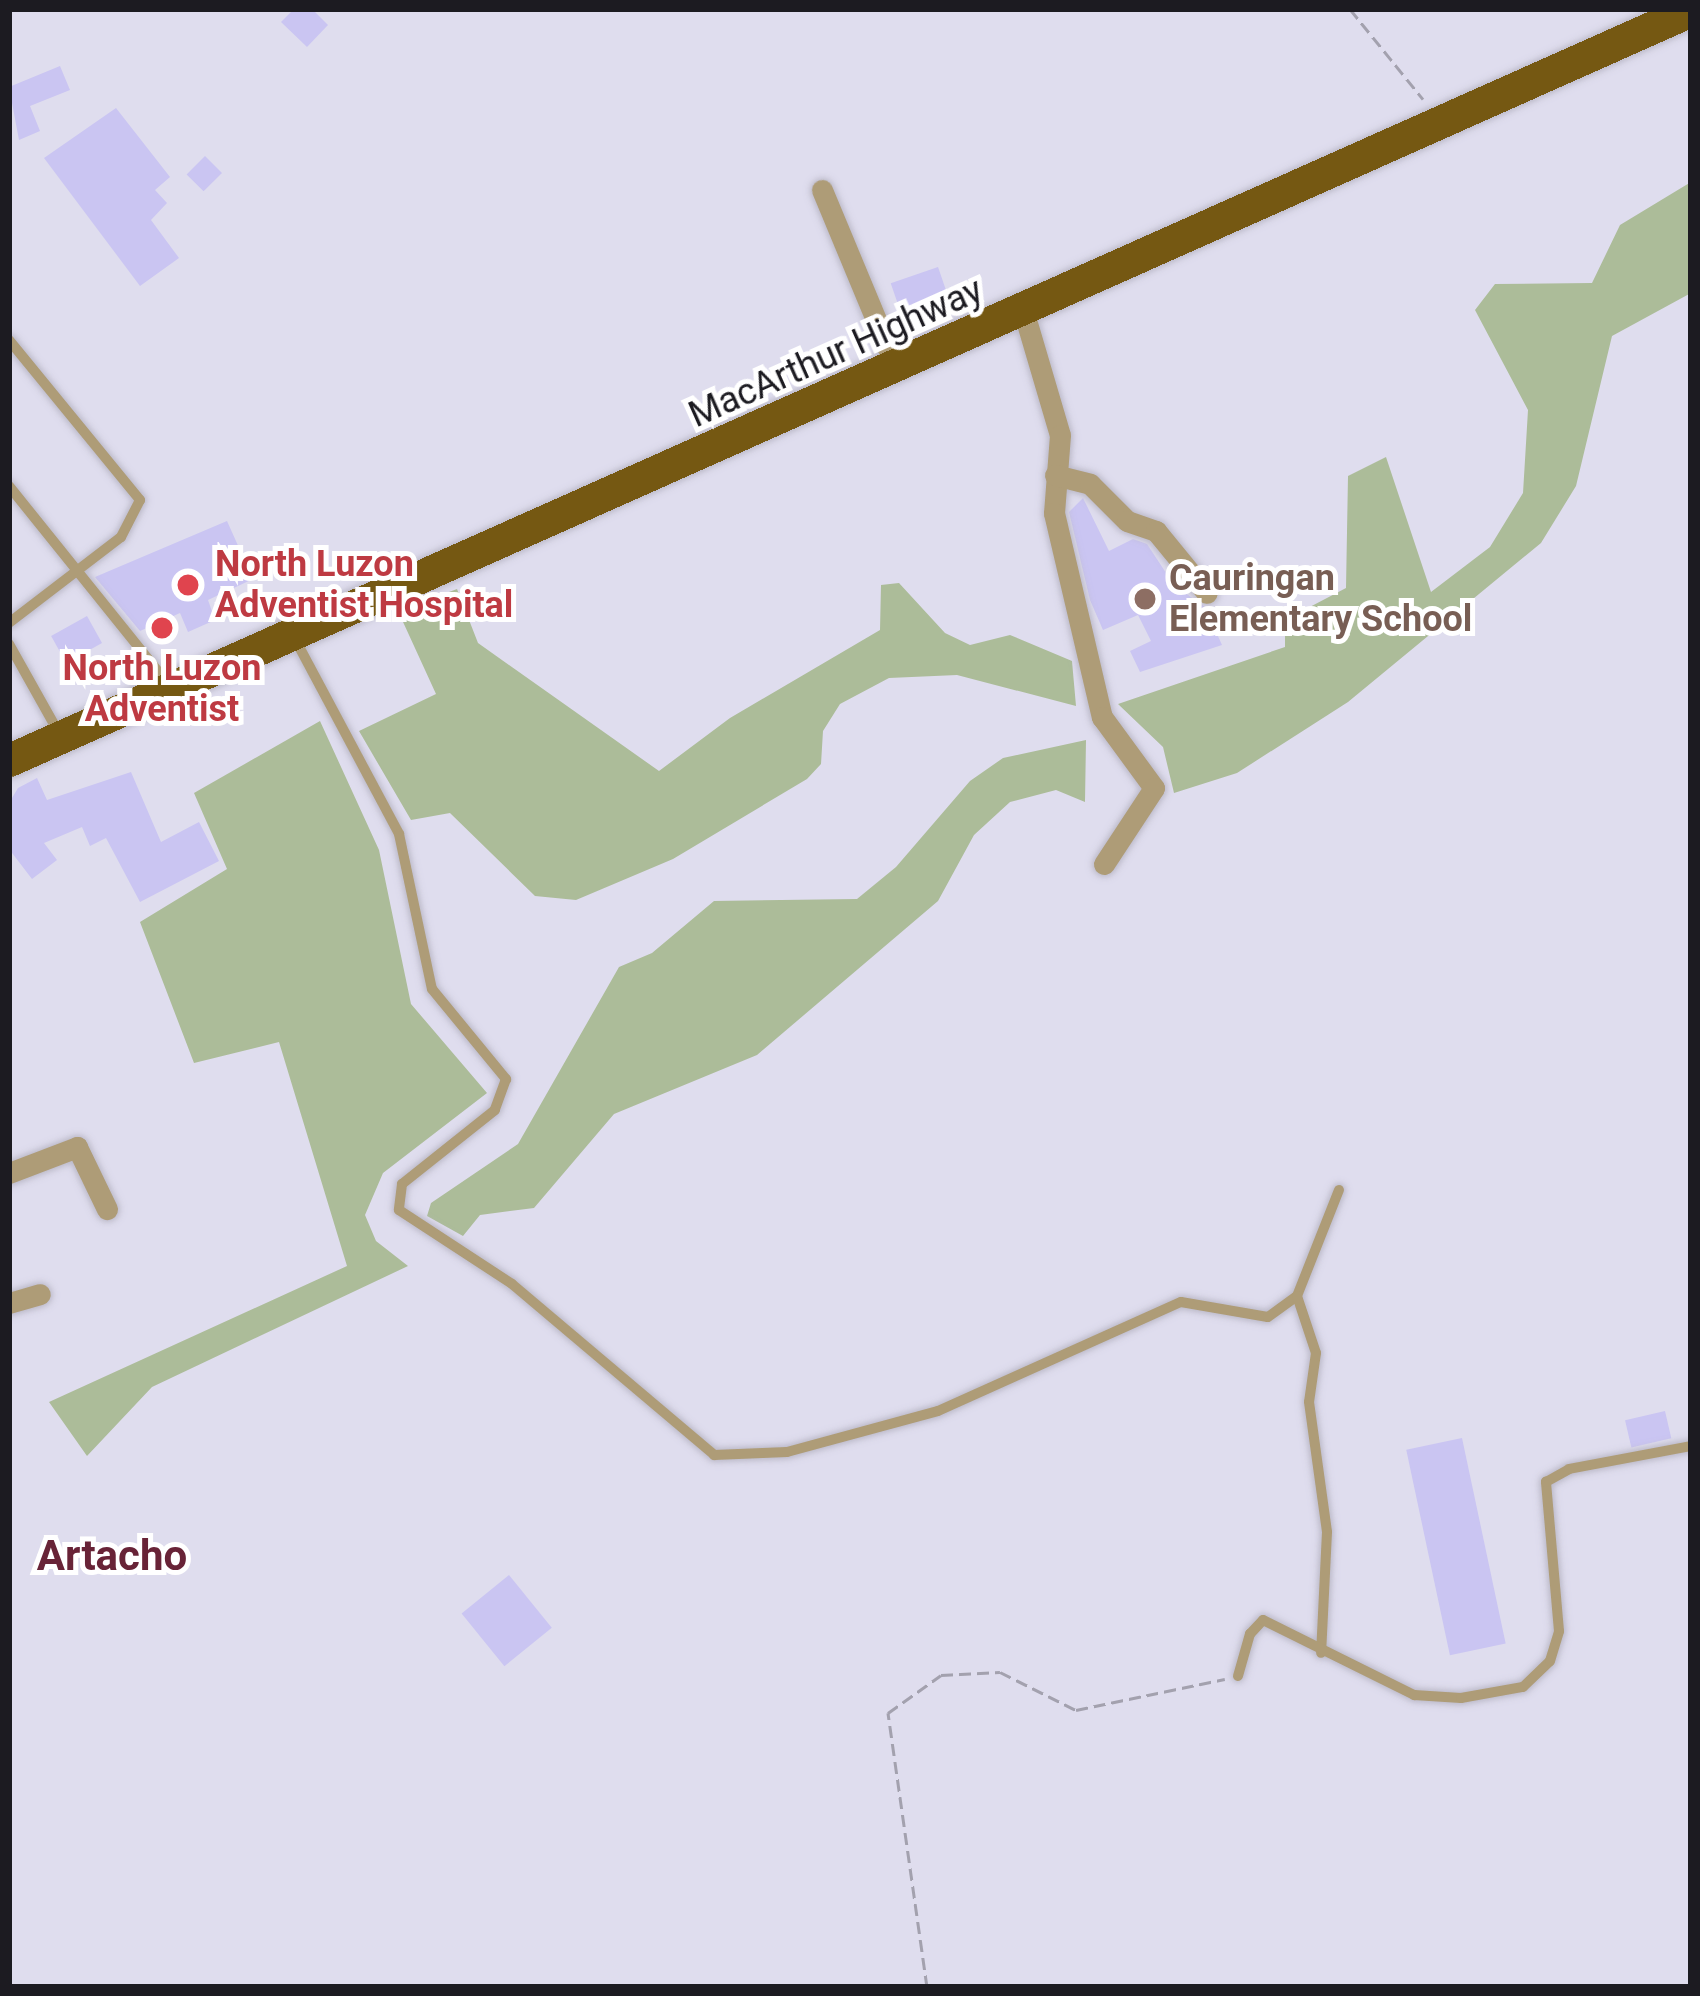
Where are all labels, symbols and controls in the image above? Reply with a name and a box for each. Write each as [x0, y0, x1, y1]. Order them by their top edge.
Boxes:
street label: MacArthur Highway [682, 269, 990, 437]
place label: North Luzon Adventist Hospital [215, 542, 513, 627]
place label: Cauringan Elementary School [1169, 556, 1472, 641]
marker: North Luzon Adventist Hospital [172, 569, 204, 601]
marker: Cauringan Elementary School [1132, 586, 1158, 612]
marker: North Luzon Adventist [149, 615, 175, 641]
place label: North Luzon Adventist [63, 646, 261, 731]
district label: Artacho [37, 1531, 187, 1581]

